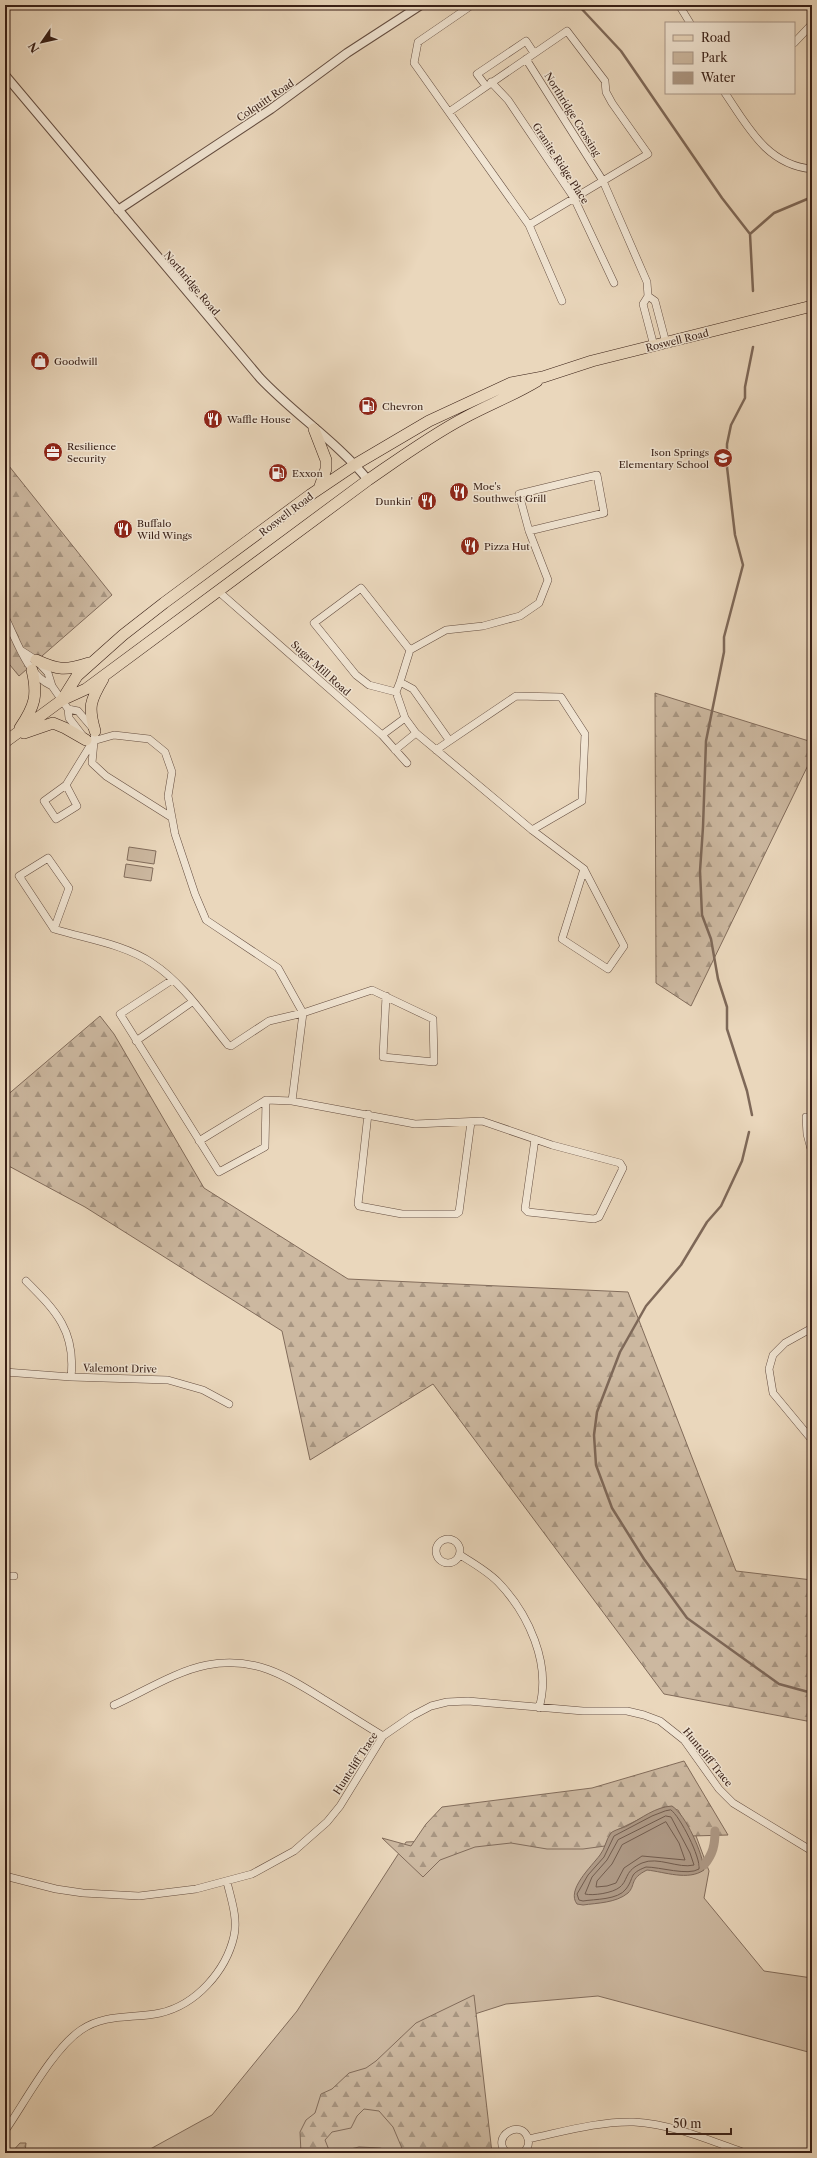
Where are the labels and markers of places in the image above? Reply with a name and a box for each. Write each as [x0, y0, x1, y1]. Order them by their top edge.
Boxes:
shop icon: Goodwill [29, 350, 51, 372]
place label: Goodwill [54, 355, 98, 368]
fuel station icon: Chevron [357, 395, 379, 417]
place label: Chevron [382, 400, 424, 413]
restaurant icon: Waffle House [202, 408, 224, 430]
place label: Waffle House [226, 413, 291, 426]
place label: Resilience Security [67, 440, 116, 465]
office icon: Resilience Security [42, 441, 64, 463]
place label: Ison Springs Elementary School [619, 446, 709, 471]
school or university icon: Ison Springs Elementary School [712, 447, 734, 469]
fuel station icon: Exxon [267, 462, 289, 484]
place label: Exxon [292, 467, 323, 480]
place label: Moe's Southwest Grill [473, 480, 546, 505]
restaurant icon: Moe's Southwest Grill [448, 481, 470, 503]
restaurant icon: Dunkin' [416, 490, 438, 512]
place label: Dunkin' [375, 495, 413, 508]
place label: Buffalo Wild Wings [136, 517, 192, 542]
restaurant icon: Buffalo Wild Wings [112, 518, 134, 540]
restaurant icon: Pizza Hut [459, 535, 481, 557]
place label: Pizza Hut [484, 540, 530, 553]

